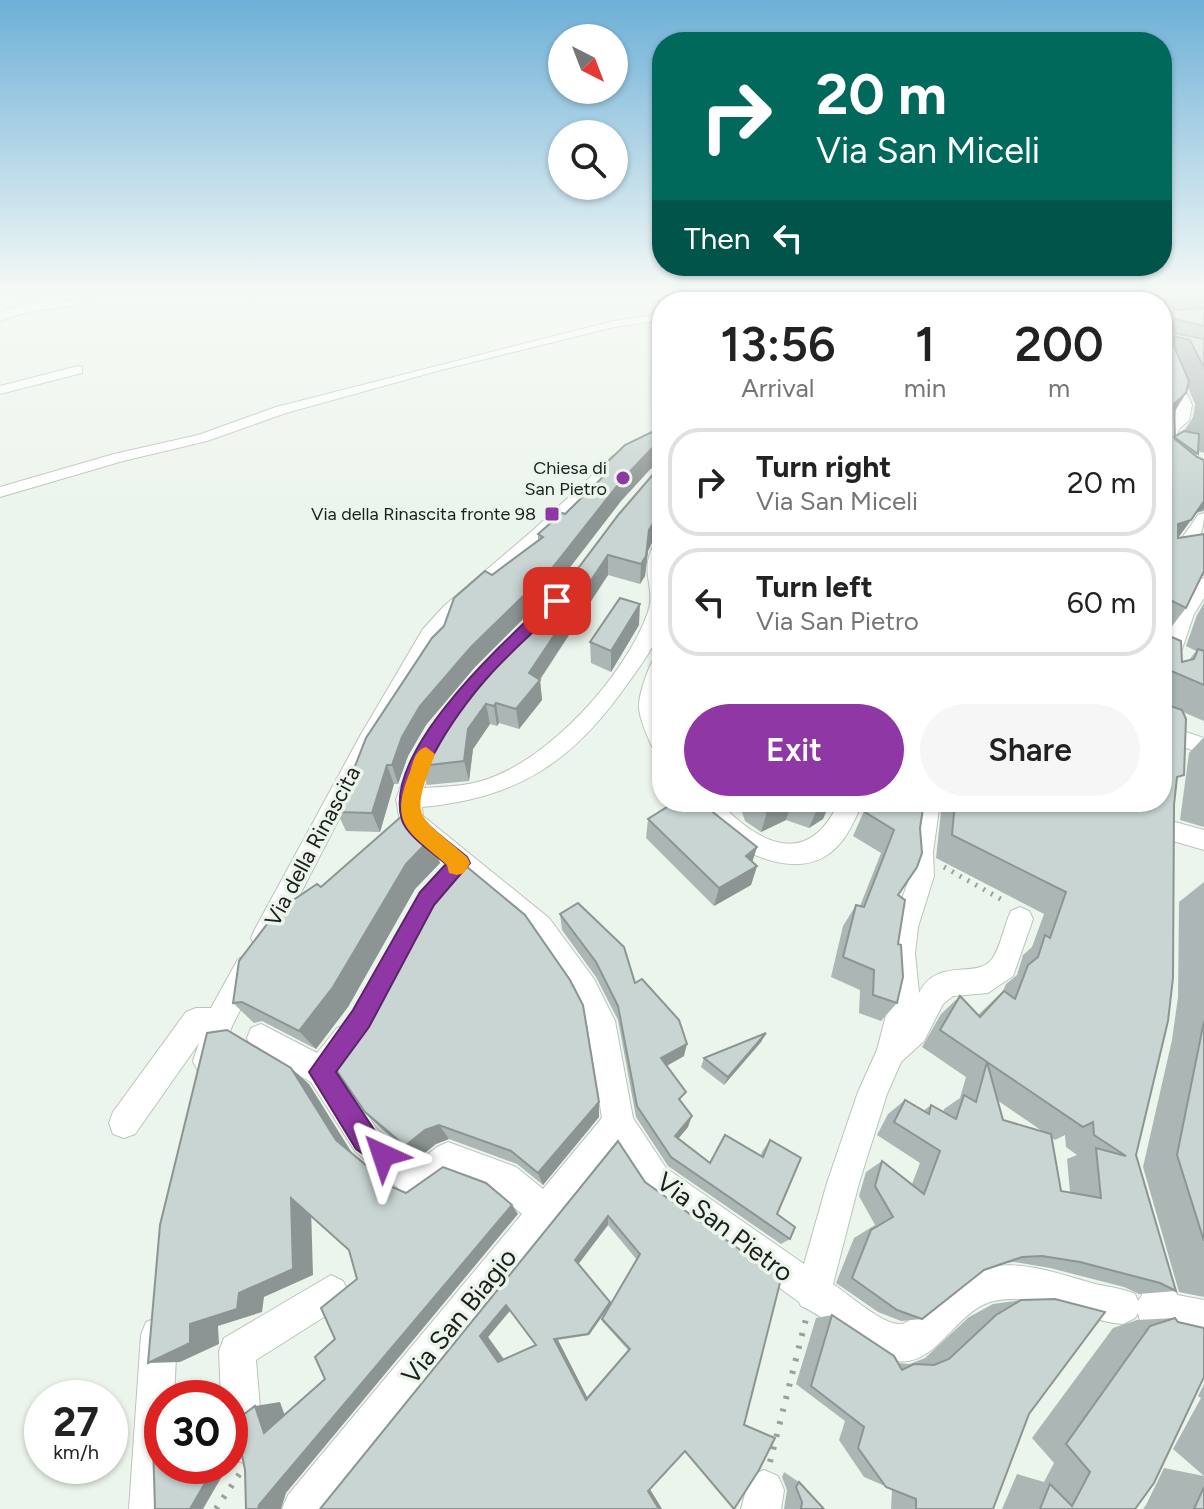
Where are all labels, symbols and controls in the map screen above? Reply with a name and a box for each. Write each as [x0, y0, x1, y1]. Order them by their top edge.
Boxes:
north arrow [548, 24, 628, 104]
map controls [548, 24, 628, 200]
text: 20 m [816, 61, 947, 128]
icon: right [684, 64, 788, 168]
button: search [548, 120, 628, 200]
text: Via San Miceli [816, 129, 1040, 172]
icon: left [766, 216, 810, 260]
text: Then [684, 220, 750, 257]
text: 13:56 [720, 315, 836, 373]
text: 1 [915, 315, 935, 373]
text: 200 [1015, 315, 1104, 373]
text: Arrival [741, 372, 815, 404]
text: min [904, 372, 946, 404]
text: m [1048, 372, 1070, 404]
text: Turn right [756, 448, 891, 485]
place label: Chiesa di San Pietro [525, 457, 607, 500]
icon: right [688, 460, 732, 504]
text: 20 m [1067, 464, 1136, 501]
marker: Chiesa di San Pietro [614, 469, 632, 487]
text: Via San Miceli [756, 485, 918, 517]
place label: Via della Rinascita fronte 98 [311, 503, 536, 525]
marker: Via della Rinascita fronte 98 [543, 505, 561, 523]
pin [523, 567, 591, 635]
text: Turn left [756, 568, 873, 605]
icon: arrive [535, 579, 579, 623]
icon: left [688, 580, 732, 624]
text: 60 m [1067, 584, 1136, 621]
text: Via San Pietro [756, 605, 919, 637]
button: Exit [684, 704, 904, 796]
button: Share [920, 704, 1140, 796]
street label: Via della Rinascita [259, 762, 366, 931]
position arrow [341, 1113, 425, 1197]
street label: Via San Pietro [650, 1165, 800, 1289]
street label: Via San Biagio [395, 1242, 523, 1390]
speed limit sign: 30 [144, 1380, 248, 1484]
text: 27 [53, 1398, 99, 1446]
text: km/h [53, 1440, 99, 1464]

